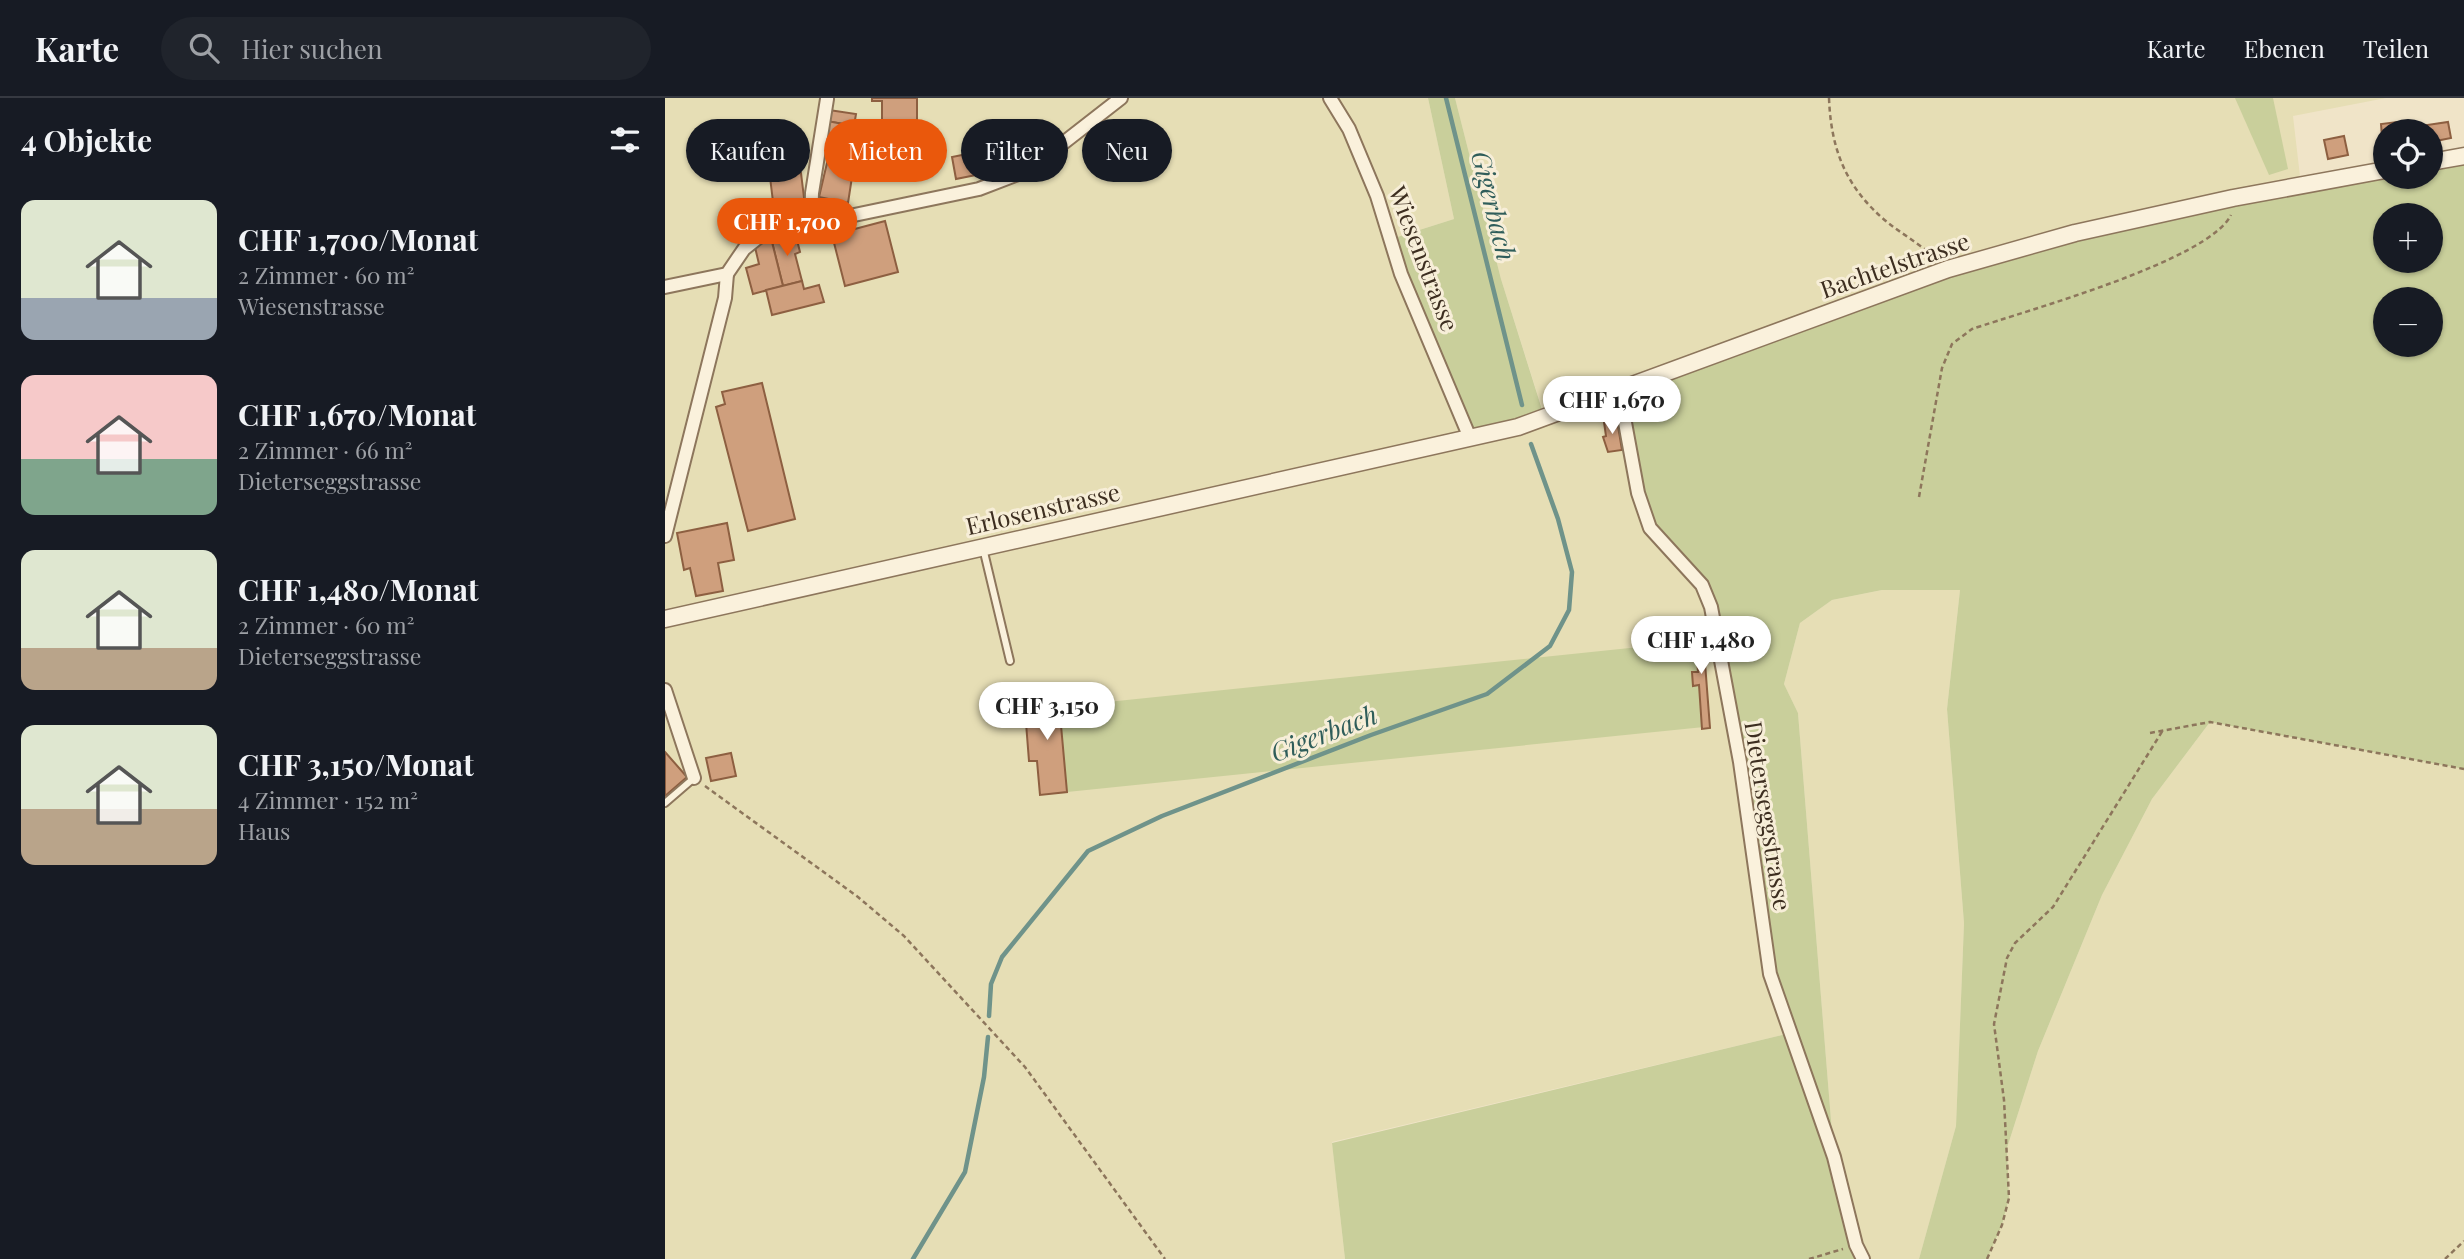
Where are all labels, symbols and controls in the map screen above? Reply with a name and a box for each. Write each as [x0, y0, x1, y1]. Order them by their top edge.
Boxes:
search box [161, 17, 651, 80]
text: Karte [35, 26, 119, 70]
icon: search [185, 29, 223, 67]
text: Hier suchen [241, 31, 383, 66]
text: Karte [2147, 32, 2206, 64]
text: Ebenen [2244, 32, 2325, 64]
text: Teilen [2363, 32, 2429, 64]
chip: Kaufen [686, 119, 810, 182]
chip: Mieten [824, 119, 947, 182]
chip: Filter [961, 119, 1068, 182]
chip: Neu [1082, 119, 1172, 182]
map controls [2373, 119, 2443, 357]
button: locate [2373, 119, 2443, 189]
text: 4 Objekte [21, 120, 152, 160]
icon: filters [606, 121, 644, 159]
water label: Gigerbach [1464, 147, 1525, 264]
street label: Wiesenstrasse [1382, 180, 1467, 335]
pin: CHF 1,700 [707, 198, 867, 258]
button: + [2373, 203, 2443, 273]
text: CHF 1,700 [733, 205, 841, 236]
text: CHF 1,700/Monat [238, 219, 478, 259]
street label: Bachtelstrasse [1816, 224, 1973, 305]
icon: home [77, 228, 161, 312]
text: 2 Zimmer · 60 m² [238, 259, 415, 290]
button: − [2373, 287, 2443, 357]
text: Wiesenstrasse [238, 290, 385, 321]
pin: CHF 1,670 [1532, 376, 1692, 436]
text: CHF 1,670 [1559, 383, 1665, 414]
text: CHF 1,670/Monat [238, 394, 476, 434]
icon: home [77, 403, 161, 487]
text: 2 Zimmer · 66 m² [238, 434, 413, 465]
text: Dieterseggstrasse [238, 465, 421, 496]
street label: Erlosenstrasse [962, 475, 1123, 541]
text: CHF 1,480/Monat [238, 569, 479, 609]
icon: home [77, 578, 161, 662]
text: 2 Zimmer · 60 m² [238, 609, 415, 640]
pin: CHF 1,480 [1621, 616, 1781, 676]
text: CHF 1,480 [1647, 623, 1755, 654]
text: Dieterseggstrasse [238, 640, 421, 671]
pin: CHF 3,150 [967, 682, 1127, 742]
text: CHF 3,150 [995, 689, 1099, 720]
water label: Gigerbach [1265, 696, 1382, 769]
street label: Dieterseggstrasse [1738, 719, 1800, 913]
text: CHF 3,150/Monat [238, 744, 474, 784]
icon: home [77, 753, 161, 837]
text: 4 Zimmer · 152 m² [238, 784, 418, 815]
text: Haus [238, 815, 290, 846]

